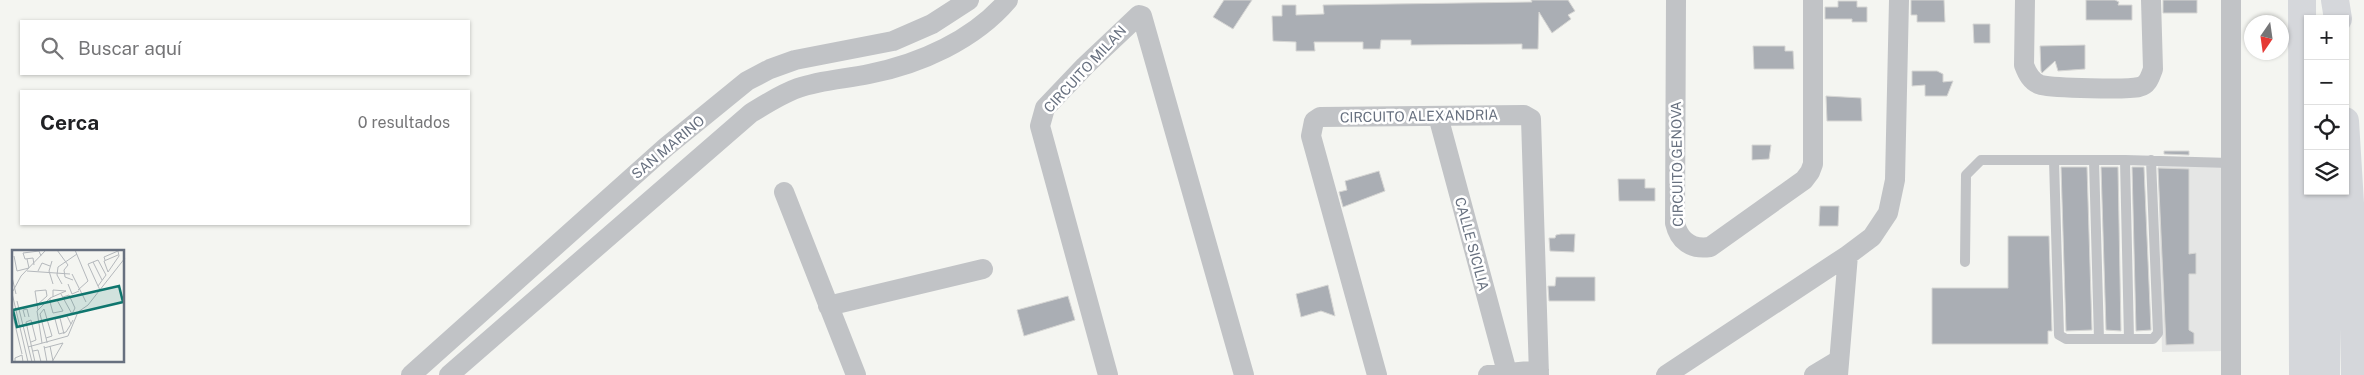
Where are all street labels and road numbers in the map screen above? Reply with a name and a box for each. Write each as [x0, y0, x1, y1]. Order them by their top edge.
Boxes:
street label: CIRCUITO MILAN [1040, 22, 1130, 116]
street label: CIRCUITO GENOVA [1668, 101, 1686, 227]
street label: CIRCUITO ALEXANDRIA [1340, 107, 1498, 125]
street label: SAN MARINO [629, 112, 707, 182]
street label: CALLE SICILIA [1452, 195, 1492, 293]

